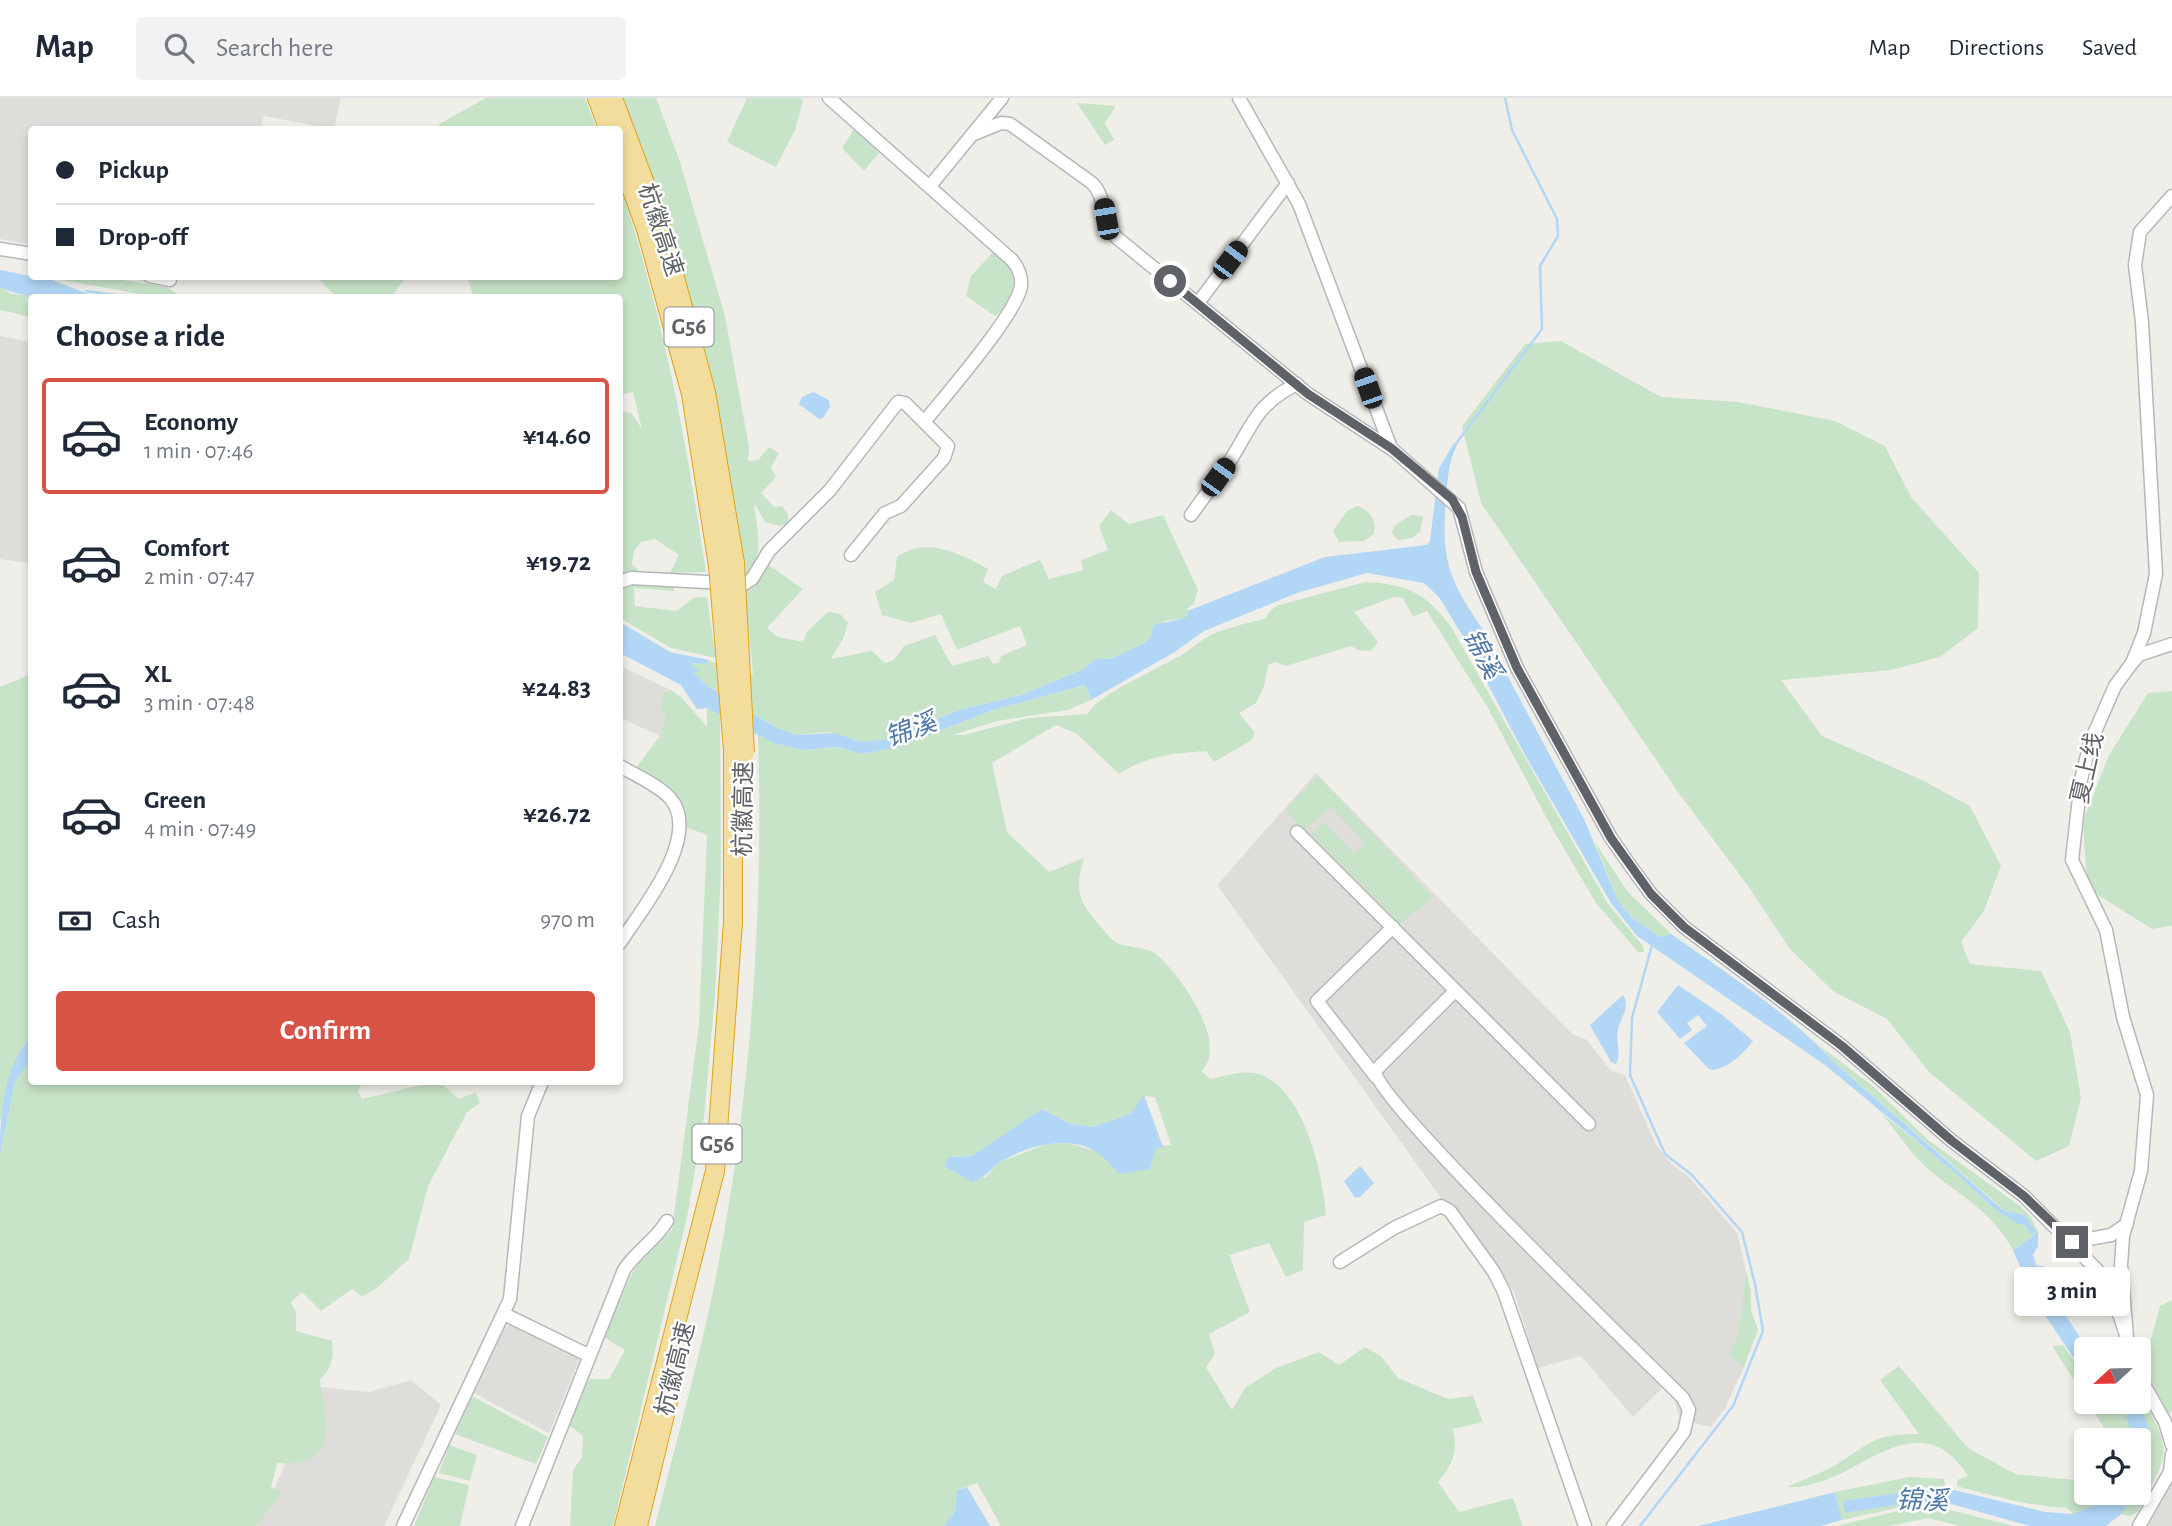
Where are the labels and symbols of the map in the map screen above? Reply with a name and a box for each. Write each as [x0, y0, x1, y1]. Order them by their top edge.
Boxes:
street label: 杭徽高速 [634, 180, 688, 279]
car [1093, 196, 1120, 242]
car [1209, 237, 1252, 283]
route start [1154, 265, 1186, 297]
road number: G56 [664, 308, 714, 346]
car [1352, 365, 1385, 411]
car [1198, 454, 1239, 500]
water label: 锦溪 [1458, 624, 1508, 686]
water label: 锦溪 [882, 707, 943, 751]
street label: 夏上线 [2066, 730, 2108, 806]
street label: 杭徽高速 [729, 761, 757, 857]
road number: G56 [692, 1124, 742, 1163]
route end [2056, 1226, 2088, 1258]
callout: 3 min [2014, 1266, 2130, 1316]
street label: 杭徽高速 [651, 1319, 699, 1418]
north arrow [2074, 1337, 2151, 1414]
water label: 锦溪 [1896, 1487, 1951, 1515]

